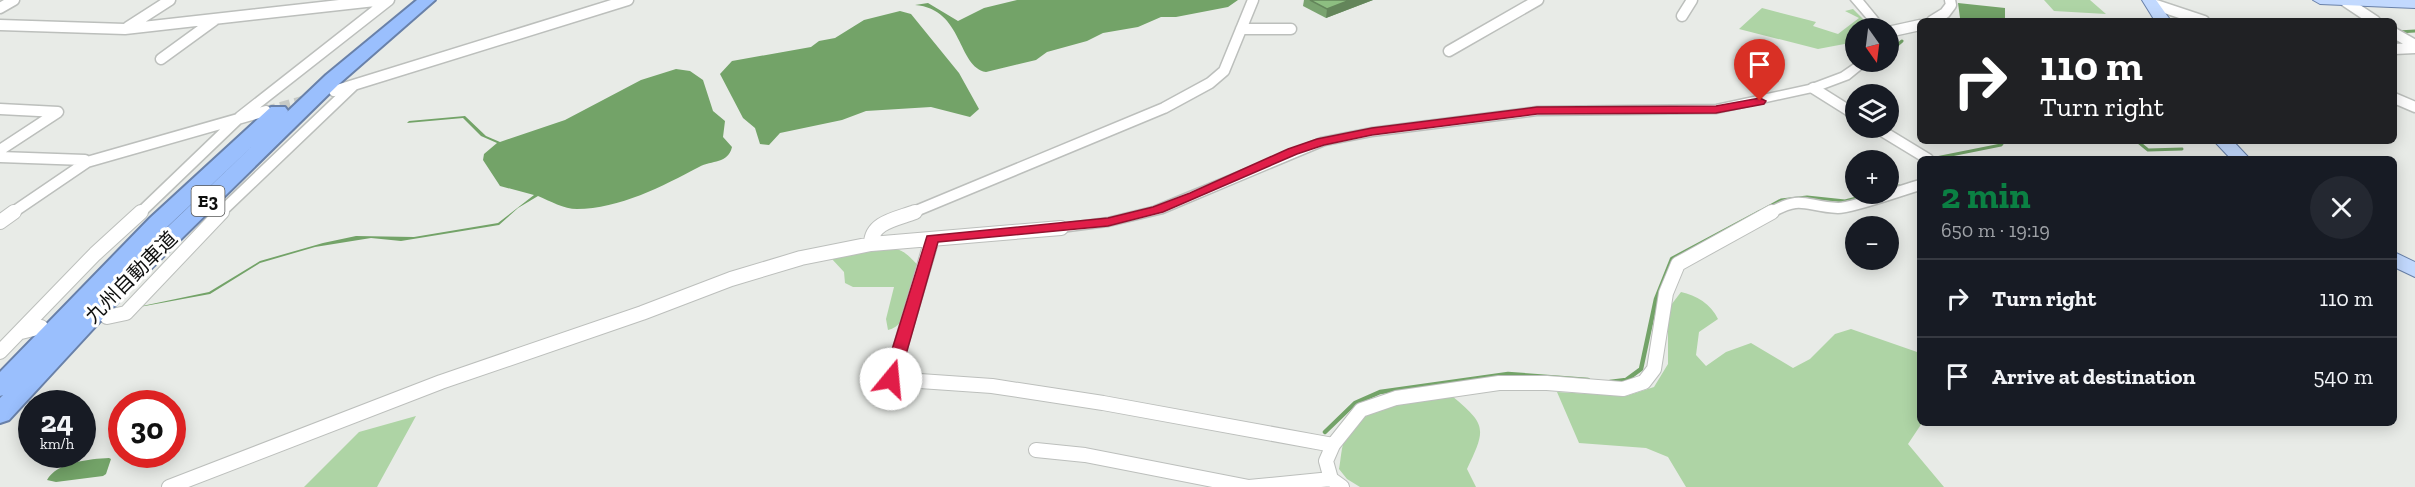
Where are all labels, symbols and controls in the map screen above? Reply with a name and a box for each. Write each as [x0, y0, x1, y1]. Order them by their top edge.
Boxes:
north arrow [1845, 18, 1899, 72]
map controls [1845, 18, 1899, 270]
pin [1734, 39, 1785, 101]
text: 110 m [2040, 40, 2143, 91]
icon: right [1941, 42, 2019, 120]
icon: arrive [1743, 48, 1776, 81]
button: layers [1845, 84, 1899, 138]
text: Turn right [2040, 91, 2164, 123]
button: + [1845, 150, 1899, 204]
text: 2 min [1941, 174, 2031, 217]
button: close [2310, 176, 2373, 239]
road number: E3 [192, 186, 224, 216]
button: − [1845, 216, 1899, 270]
text: 650 m · 19:19 [1941, 218, 2050, 242]
street label: 九州自動車道 [80, 226, 182, 328]
icon: right [1941, 282, 1974, 315]
text: Turn right [1992, 285, 2096, 312]
text: 110 m [2319, 285, 2373, 312]
position arrow [859, 347, 923, 411]
icon: arrive [1941, 360, 1974, 393]
text: Arrive at destination [1992, 363, 2195, 390]
text: 540 m [2313, 363, 2373, 390]
speed limit sign: 30 [108, 390, 186, 468]
text: 24 [40, 404, 74, 440]
text: km/h [40, 435, 74, 453]

